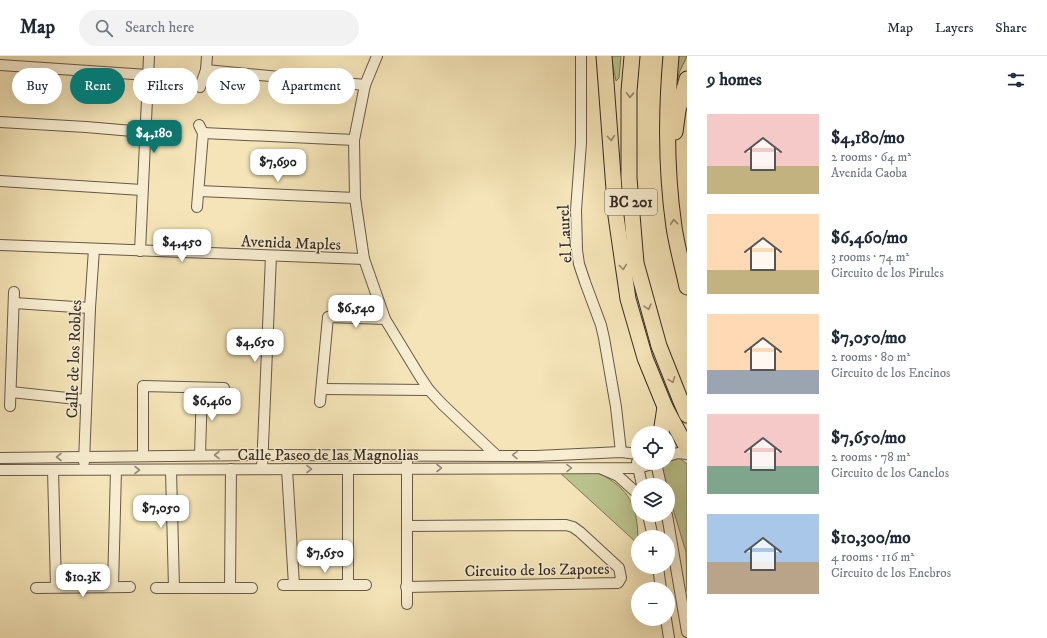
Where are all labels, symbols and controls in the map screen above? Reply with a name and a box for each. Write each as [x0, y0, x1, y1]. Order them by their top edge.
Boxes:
search box [79, 10, 359, 46]
text: Map [20, 16, 55, 39]
icon: search [93, 17, 115, 39]
text: Search here [125, 18, 194, 37]
text: Map [887, 19, 913, 37]
text: Layers [935, 19, 973, 37]
text: Share [995, 19, 1027, 37]
chip: Buy [12, 68, 62, 104]
chip: Rent [70, 68, 125, 104]
chip: Filters [133, 68, 198, 104]
chip: New [206, 68, 260, 104]
chip: Apartment [268, 68, 355, 104]
text: 9 homes [707, 69, 762, 91]
icon: filters [1005, 69, 1027, 91]
one-way arrow [625, 92, 634, 98]
pin: $4,180 [121, 120, 187, 154]
text: $4,180 [136, 125, 172, 141]
text: $4,180/mo [831, 127, 905, 149]
icon: home [739, 130, 787, 178]
one-way arrow [606, 135, 615, 141]
pin: $7,690 [245, 149, 311, 183]
text: 2 rooms · 64 m² [831, 149, 911, 165]
text: $7,690 [259, 154, 297, 170]
text: Avenida Caoba [831, 165, 907, 181]
road number: BC 201 [605, 189, 657, 215]
street label: el Laurel [553, 204, 577, 264]
one-way arrow [670, 219, 679, 225]
text: $6,460/mo [831, 227, 907, 249]
pin: $4,450 [149, 229, 215, 263]
icon: home [739, 230, 787, 278]
street label: Avenida Maples [240, 231, 341, 255]
text: $4,450 [162, 234, 202, 250]
text: 3 rooms · 74 m² [831, 249, 909, 265]
one-way arrow [618, 264, 627, 270]
text: Circuito de los Pirules [831, 265, 944, 281]
pin: $6,540 [323, 295, 389, 329]
street label: Calle de los Robles [62, 299, 86, 419]
text: $6,540 [337, 300, 375, 316]
one-way arrow [643, 303, 652, 310]
text: $7,050/mo [831, 327, 906, 349]
pin: $4,650 [222, 329, 288, 363]
icon: home [739, 330, 787, 378]
text: $4,650 [236, 334, 274, 350]
text: 2 rooms · 80 m² [831, 349, 910, 365]
text: Circuito de los Encinos [831, 365, 950, 381]
one-way arrow [668, 377, 676, 384]
pin: $6,460 [179, 388, 245, 422]
text: $6,460 [193, 393, 231, 409]
map controls [631, 426, 675, 626]
button: locate [631, 426, 675, 470]
text: $7,650/mo [831, 427, 906, 449]
icon: home [739, 430, 787, 478]
street label: Calle Paseo de las Magnolias [237, 445, 419, 465]
text: 2 rooms · 78 m² [831, 449, 910, 465]
one-way arrow [214, 451, 220, 459]
one-way arrow [512, 451, 518, 459]
one-way arrow [56, 453, 62, 461]
one-way arrow [436, 464, 442, 472]
one-way arrow [566, 464, 572, 472]
one-way arrow [306, 465, 312, 473]
text: Circuito de los Canelos [831, 465, 949, 481]
one-way arrow [134, 466, 140, 474]
button: layers [631, 478, 675, 522]
pin: $7,050 [128, 495, 194, 529]
text: $7,050 [142, 500, 180, 516]
text: $10,300/mo [831, 527, 910, 549]
button: + [631, 530, 675, 574]
icon: home [739, 530, 787, 578]
pin: $7,650 [292, 540, 358, 574]
text: $7,650 [306, 545, 344, 561]
text: 4 rooms · 116 m² [831, 549, 914, 565]
street label: Circuito de los Zapotes [464, 559, 610, 581]
pin: $10.3K [50, 564, 116, 598]
text: Circuito de los Enebros [831, 565, 951, 581]
text: $10.3K [65, 569, 101, 585]
button: − [631, 582, 675, 626]

